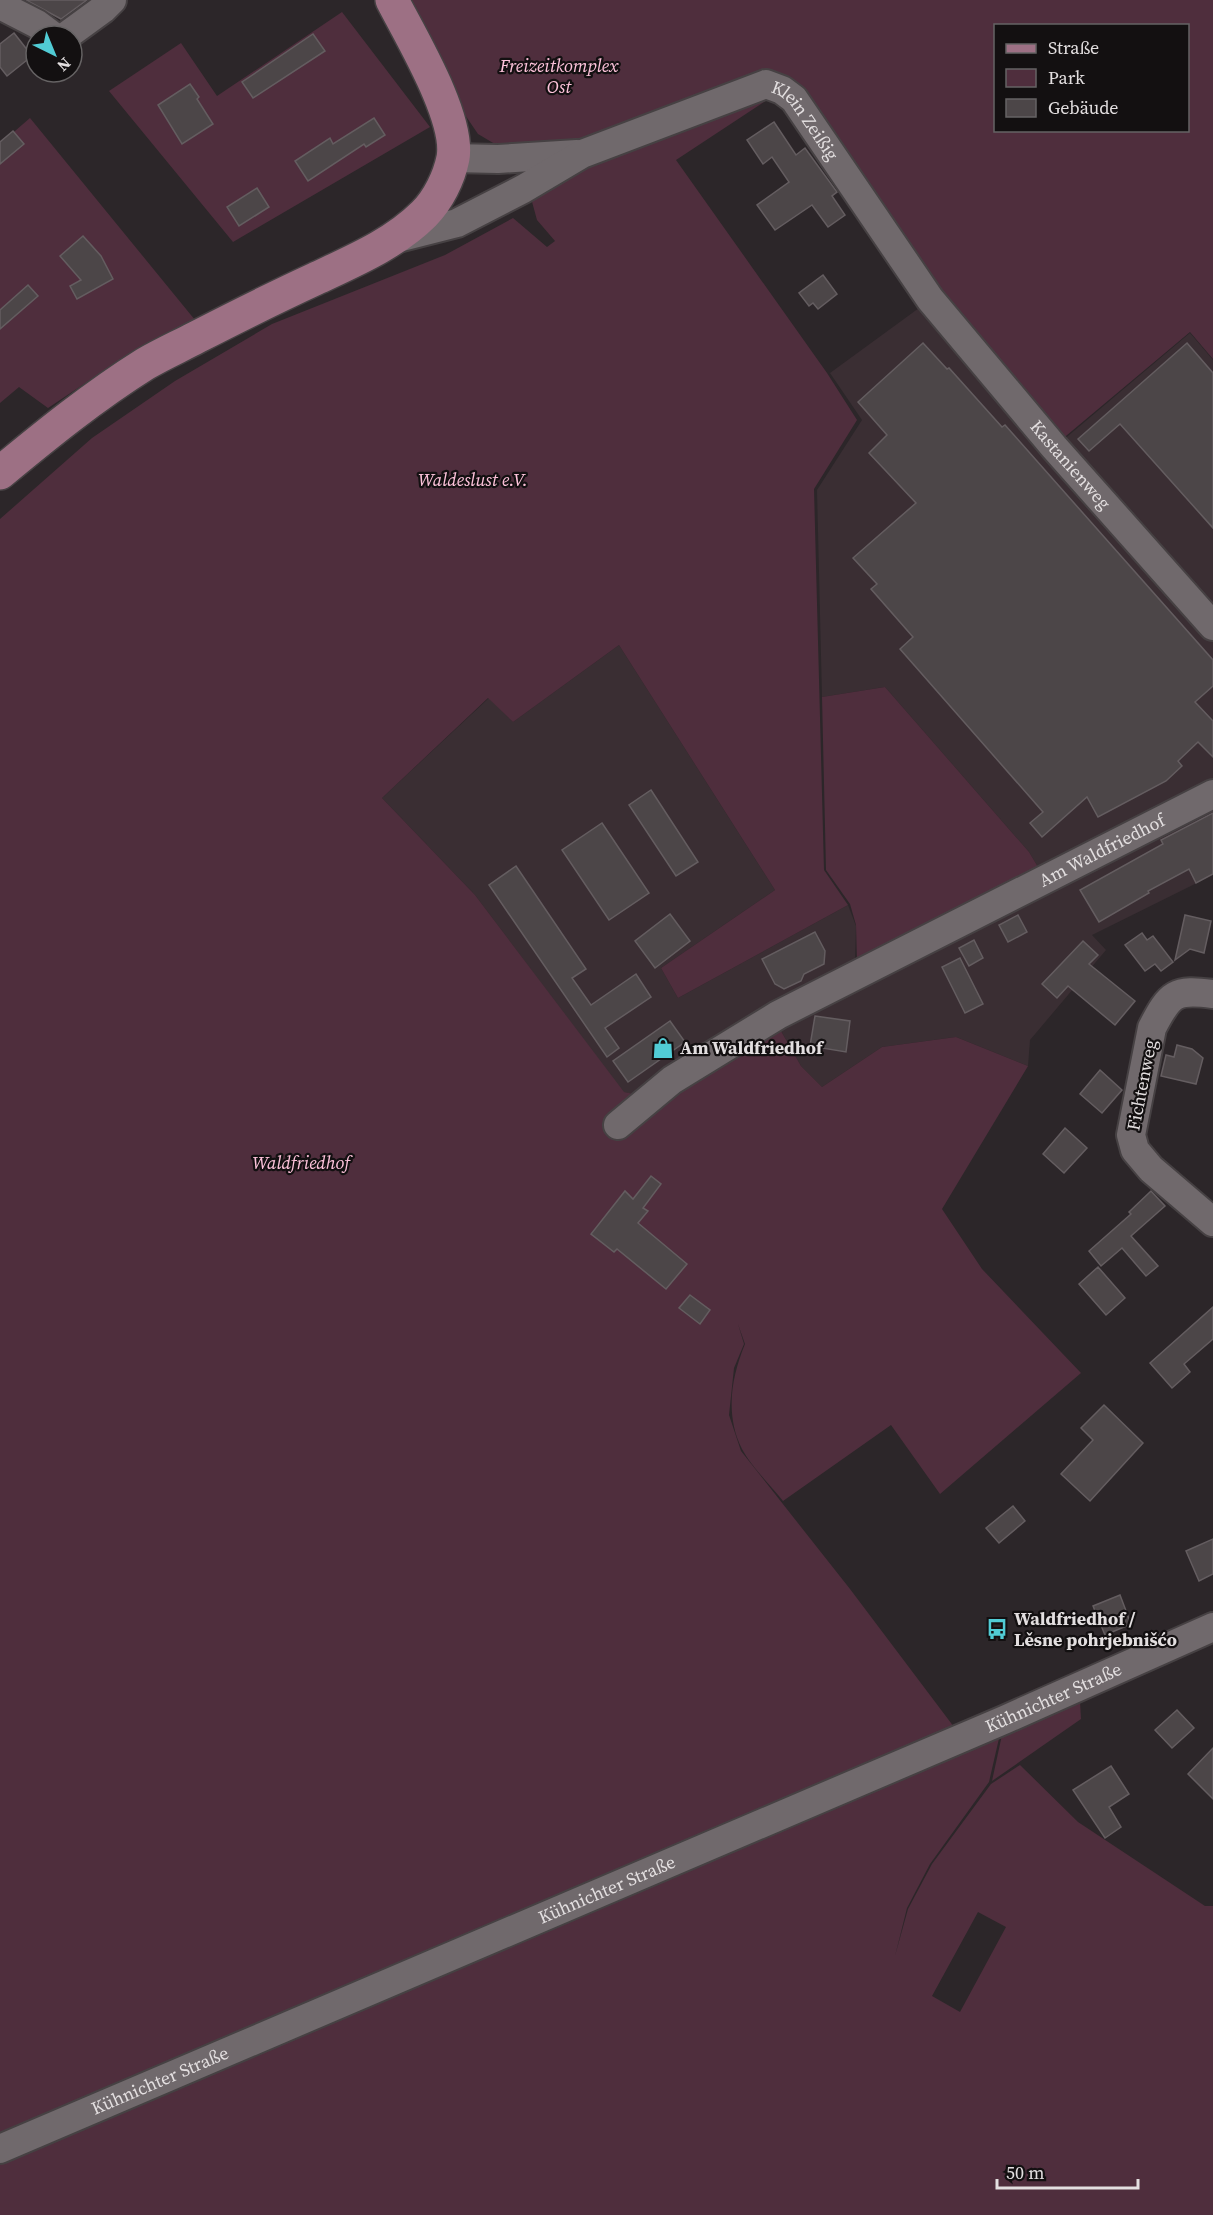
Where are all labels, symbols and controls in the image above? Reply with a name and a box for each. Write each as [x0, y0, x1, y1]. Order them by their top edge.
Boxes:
north arrow [24, 24, 84, 84]
legend [994, 24, 1189, 132]
text: Straße [1048, 35, 1099, 60]
text: N [52, 53, 76, 77]
park label: Freizeitkomplex Ost [499, 53, 619, 99]
text: Park [1048, 65, 1085, 90]
street label: Klein Zeißig [768, 74, 845, 165]
text: Gebäude [1048, 95, 1119, 120]
street label: Kastanienweg [1025, 415, 1117, 515]
park label: Waldeslust e.V. [418, 467, 528, 492]
street label: Am Waldfriedhof [1034, 807, 1171, 892]
place label: Am Waldfriedhof [680, 1035, 825, 1060]
shop icon: Am Waldfriedhof [651, 1036, 675, 1060]
street label: Fichtenweg [1120, 1037, 1163, 1133]
park label: Waldfriedhof [252, 1150, 353, 1175]
place label: Waldfriedhof / Lěsne pohrjebnišćo [1014, 1606, 1177, 1652]
bus stop icon: Waldfriedhof / Lěsne pohrjebnišćo [985, 1617, 1009, 1641]
street label: Kühnichter Straße [981, 1656, 1125, 1739]
street label: Kühnichter Straße [534, 1849, 679, 1930]
street label: Kühnichter Straße [87, 2040, 232, 2121]
scale bar [997, 2152, 1138, 2190]
text: 50 m [1006, 2160, 1044, 2185]

